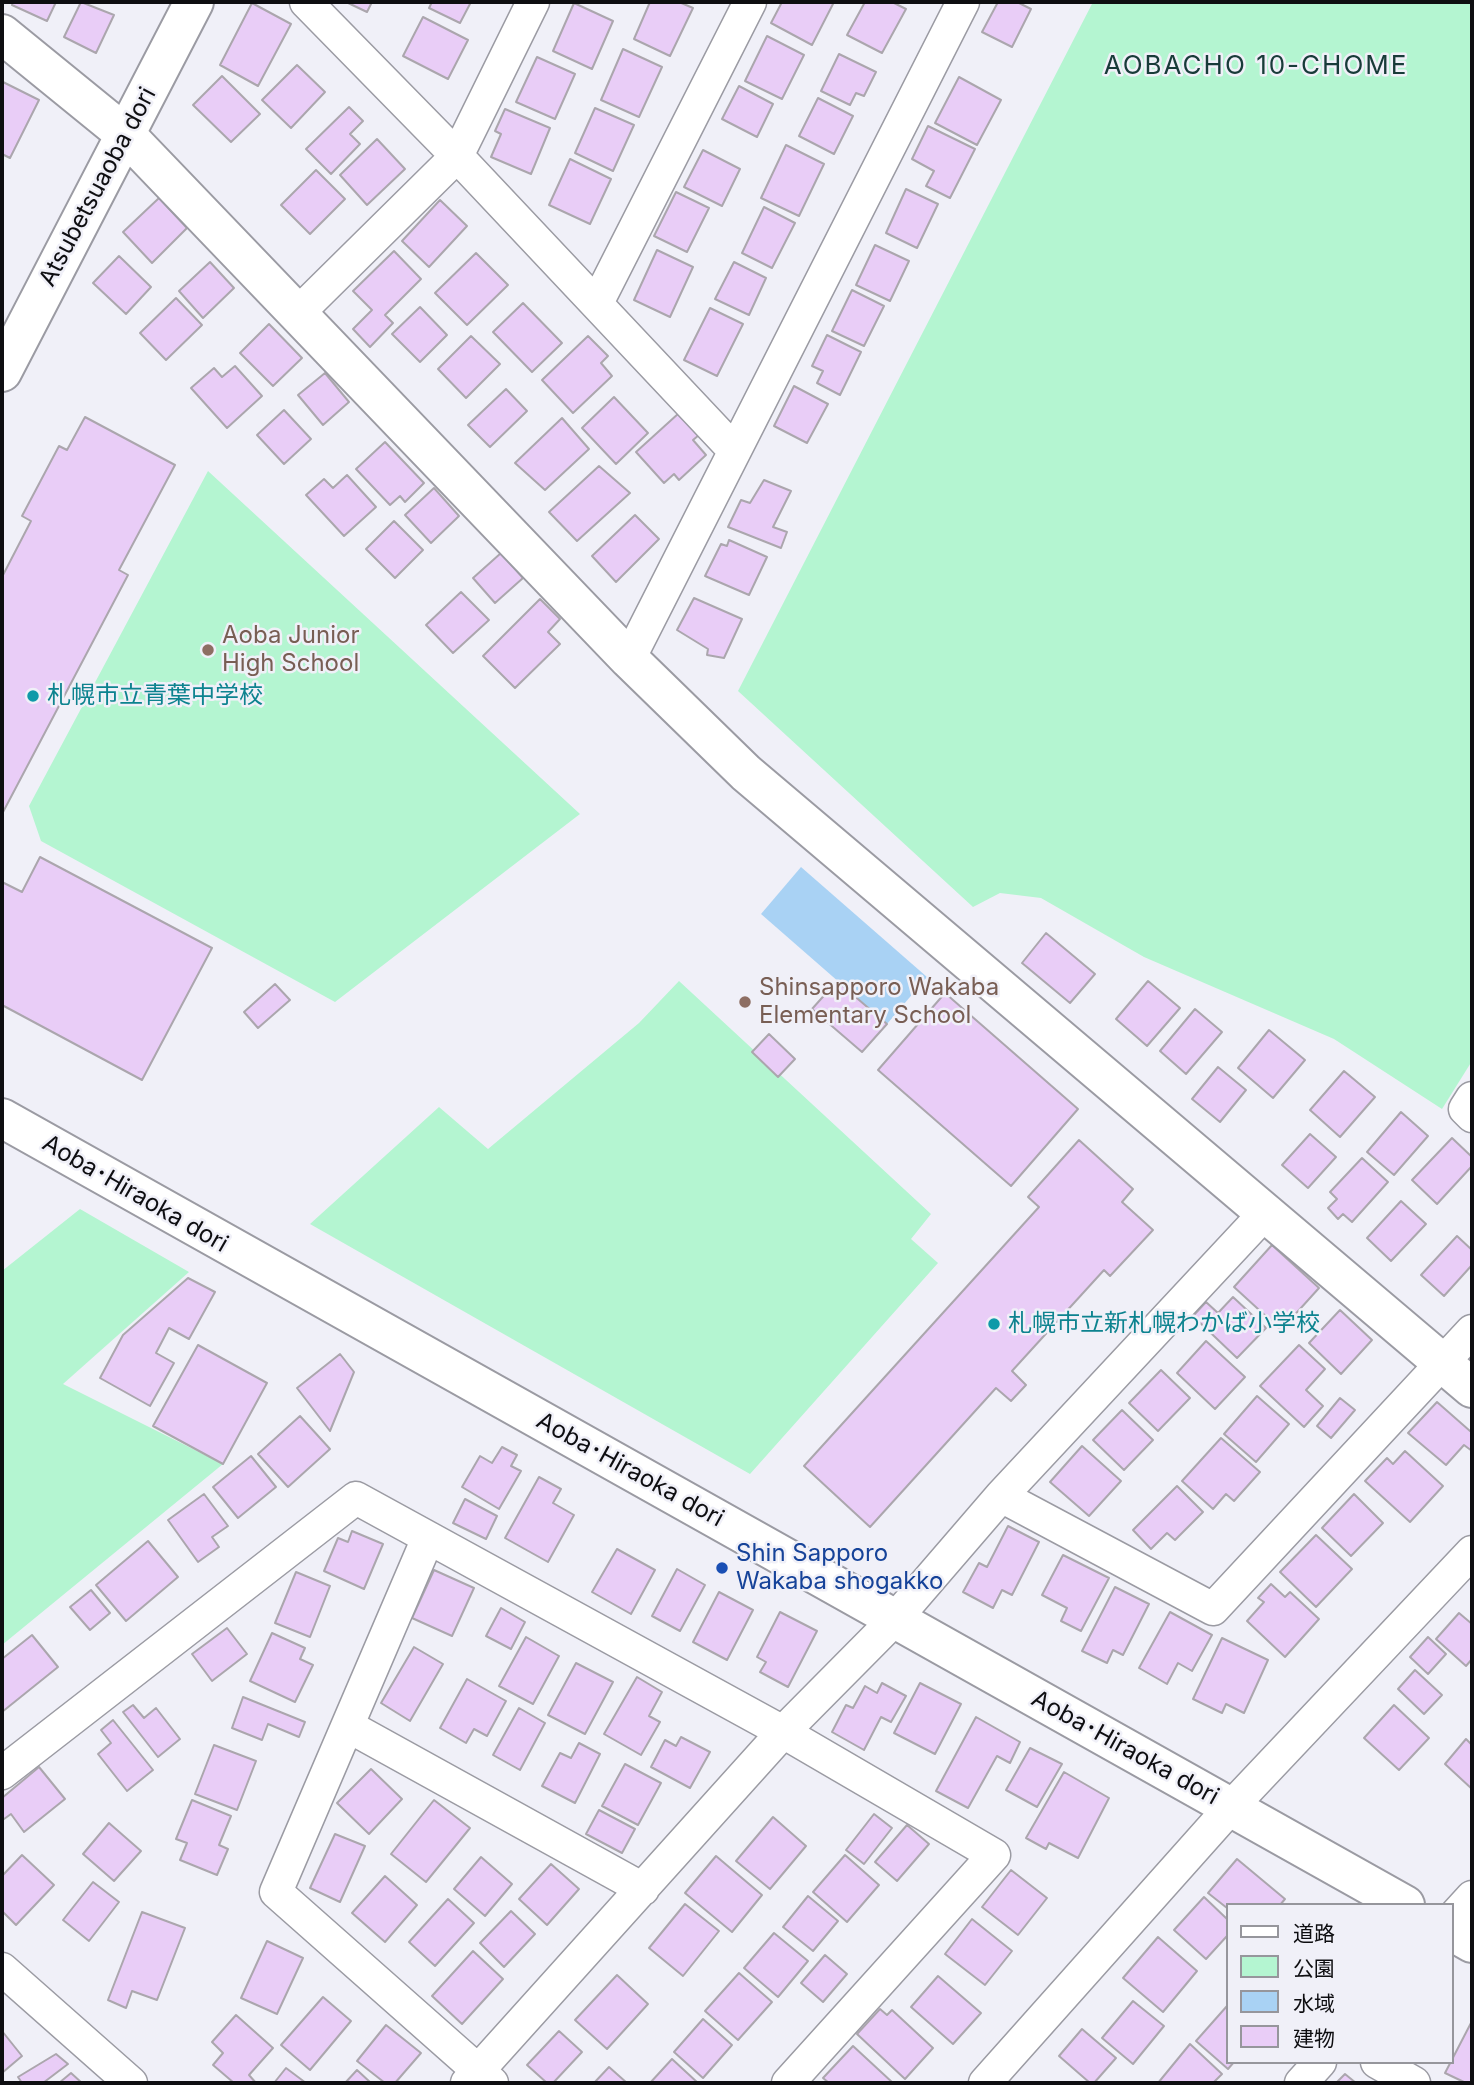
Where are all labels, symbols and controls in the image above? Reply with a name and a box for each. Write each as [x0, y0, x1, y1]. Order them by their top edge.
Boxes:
district label: AOBACHO 10-CHOME [1106, 50, 1406, 82]
street label: Atsubetsuaoba dori [33, 83, 163, 291]
place label: Aoba Junior High School [222, 622, 359, 678]
marker: Aoba Junior High School [200, 642, 216, 658]
place label: 札幌市立青葉中学校 [47, 682, 263, 710]
marker: 札幌市立青葉中学校 [25, 688, 41, 704]
place label: Shinsapporo Wakaba Elementary School [759, 974, 999, 1030]
marker: Shinsapporo Wakaba Elementary School [737, 994, 753, 1010]
street label: Aoba･Hiraoka dori [37, 1129, 233, 1259]
place label: 札幌市立新札幌わかば小学校 [1008, 1310, 1320, 1338]
marker: 札幌市立新札幌わかば小学校 [986, 1316, 1002, 1332]
street label: Aoba･Hiraoka dori [531, 1407, 729, 1533]
place label: Shin Sapporo Wakaba shogakko [736, 1540, 943, 1596]
marker: Shin Sapporo Wakaba shogakko [714, 1560, 730, 1576]
street label: Aoba･Hiraoka dori [1026, 1685, 1224, 1811]
legend [1226, 1903, 1453, 2064]
text: 道路 [1293, 1921, 1335, 1946]
text: 公園 [1293, 1956, 1335, 1981]
text: 水域 [1293, 1991, 1335, 2016]
text: 建物 [1293, 2026, 1335, 2051]

